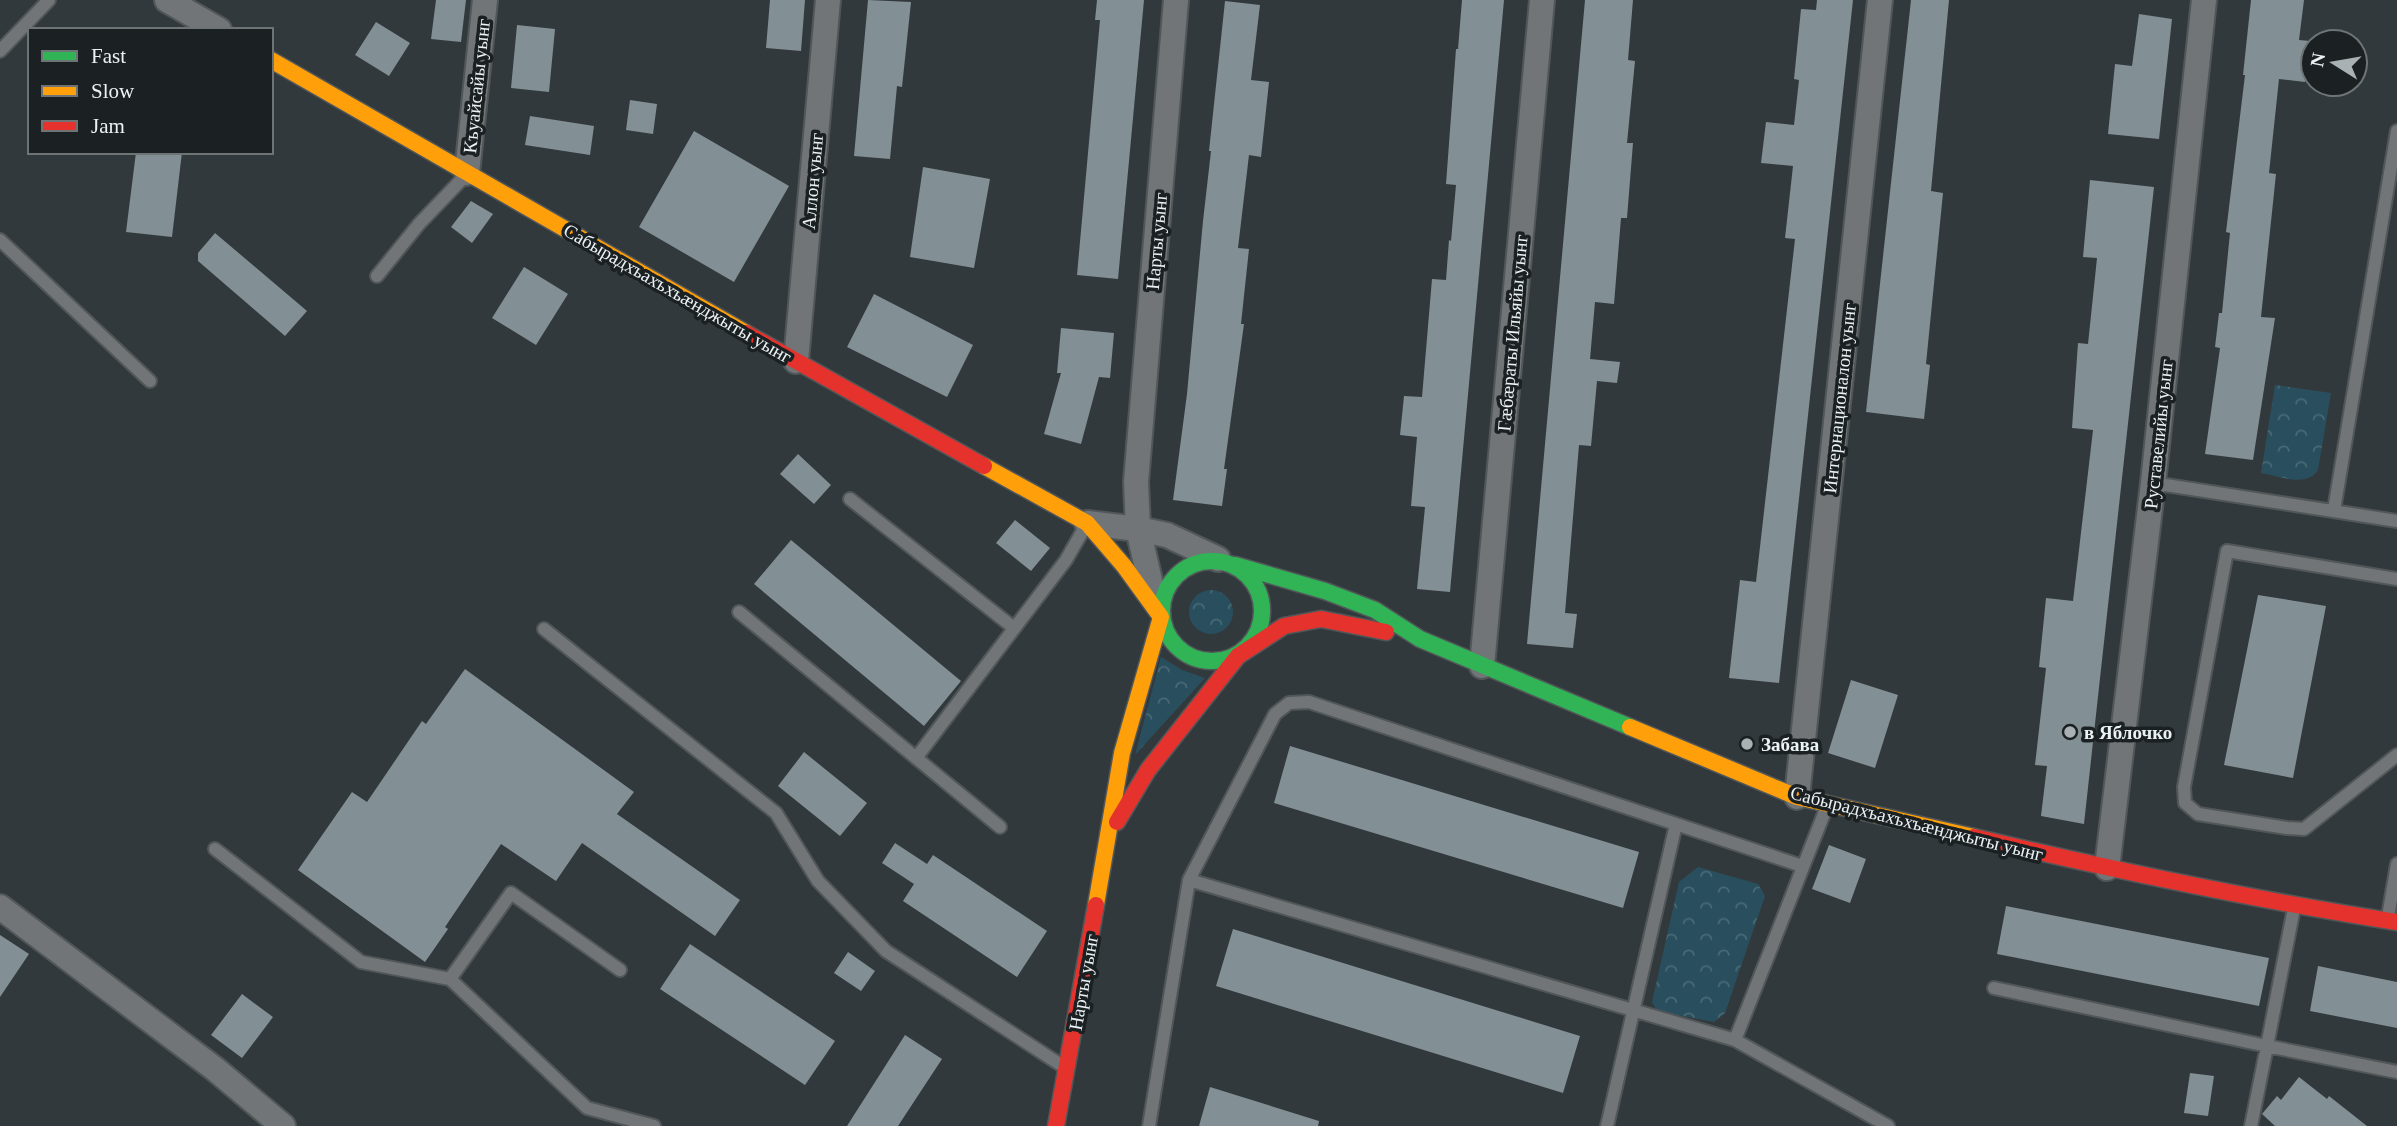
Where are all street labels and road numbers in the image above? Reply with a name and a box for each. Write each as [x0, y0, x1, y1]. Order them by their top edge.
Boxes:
street label: Къуайсайы уынг [459, 17, 494, 154]
street label: Аллон уынг [798, 131, 827, 230]
street label: Нарты уынг [1142, 191, 1171, 290]
street label: Сабырадхъахъхъæнджыты уынг [560, 219, 796, 368]
street label: Гæбæраты Ильяйы уынг [1493, 233, 1532, 432]
street label: Интернационалон уынг [1819, 302, 1860, 494]
street label: Руставелийы уынг [2140, 358, 2177, 510]
street label: Сабырадхъахъхъæнджыты уынг [1788, 782, 2046, 865]
street label: Нарты уынг [1065, 932, 1102, 1032]

